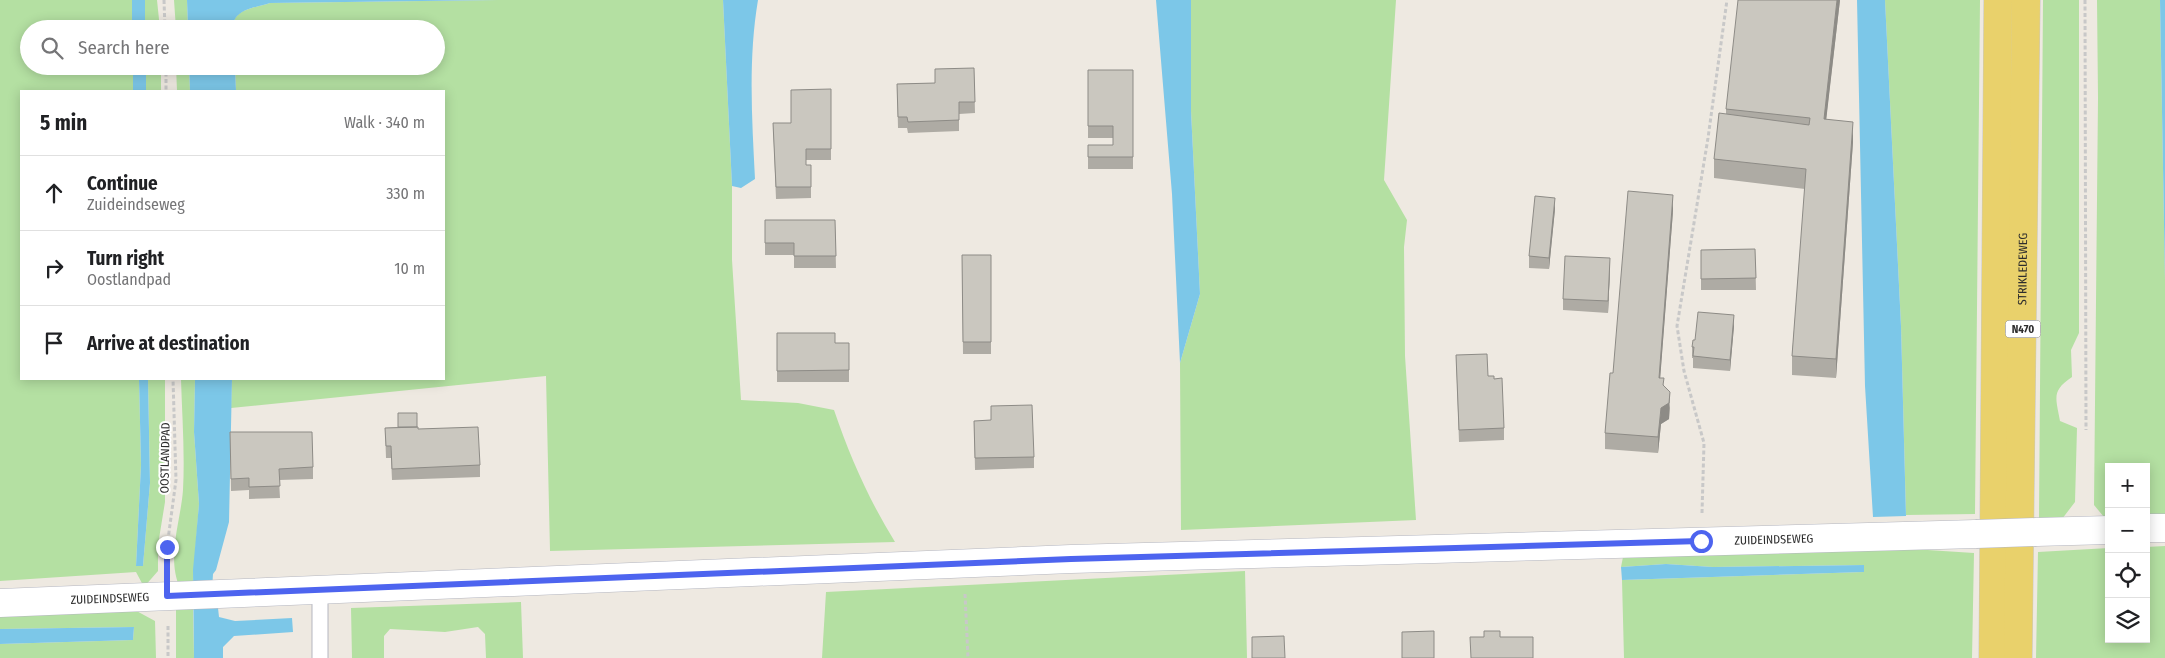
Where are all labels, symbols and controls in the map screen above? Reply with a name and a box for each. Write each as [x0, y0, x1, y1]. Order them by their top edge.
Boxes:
search box [20, 20, 445, 75]
icon: search [38, 34, 66, 62]
text: Search here [78, 36, 170, 59]
text: 5 min [40, 110, 87, 136]
text: Walk · 340 m [344, 113, 425, 132]
text: Continue [87, 172, 158, 195]
icon: ahead [40, 179, 68, 207]
text: 330 m [386, 184, 425, 203]
text: Zuideindseweg [87, 195, 185, 214]
street label: STRIKLEDEWEG [2015, 233, 2030, 305]
text: Turn right [87, 247, 164, 270]
icon: right [40, 254, 68, 282]
text: 10 m [394, 259, 425, 278]
text: Oostlandpad [87, 270, 171, 289]
road number: N470 [2006, 320, 2040, 338]
icon: arrive [40, 329, 68, 357]
text: Arrive at destination [87, 332, 250, 355]
street label: OOSTLANDPAD [157, 422, 173, 494]
map controls [2105, 463, 2150, 643]
button: + [2105, 463, 2150, 508]
button: − [2105, 508, 2150, 553]
route start [1690, 530, 1713, 553]
street label: ZUIDEINDSEWEG [1734, 531, 1814, 548]
route end [156, 536, 179, 559]
button: locate [2105, 553, 2150, 598]
street label: ZUIDEINDSEWEG [70, 590, 150, 607]
button: layers [2105, 598, 2150, 643]

